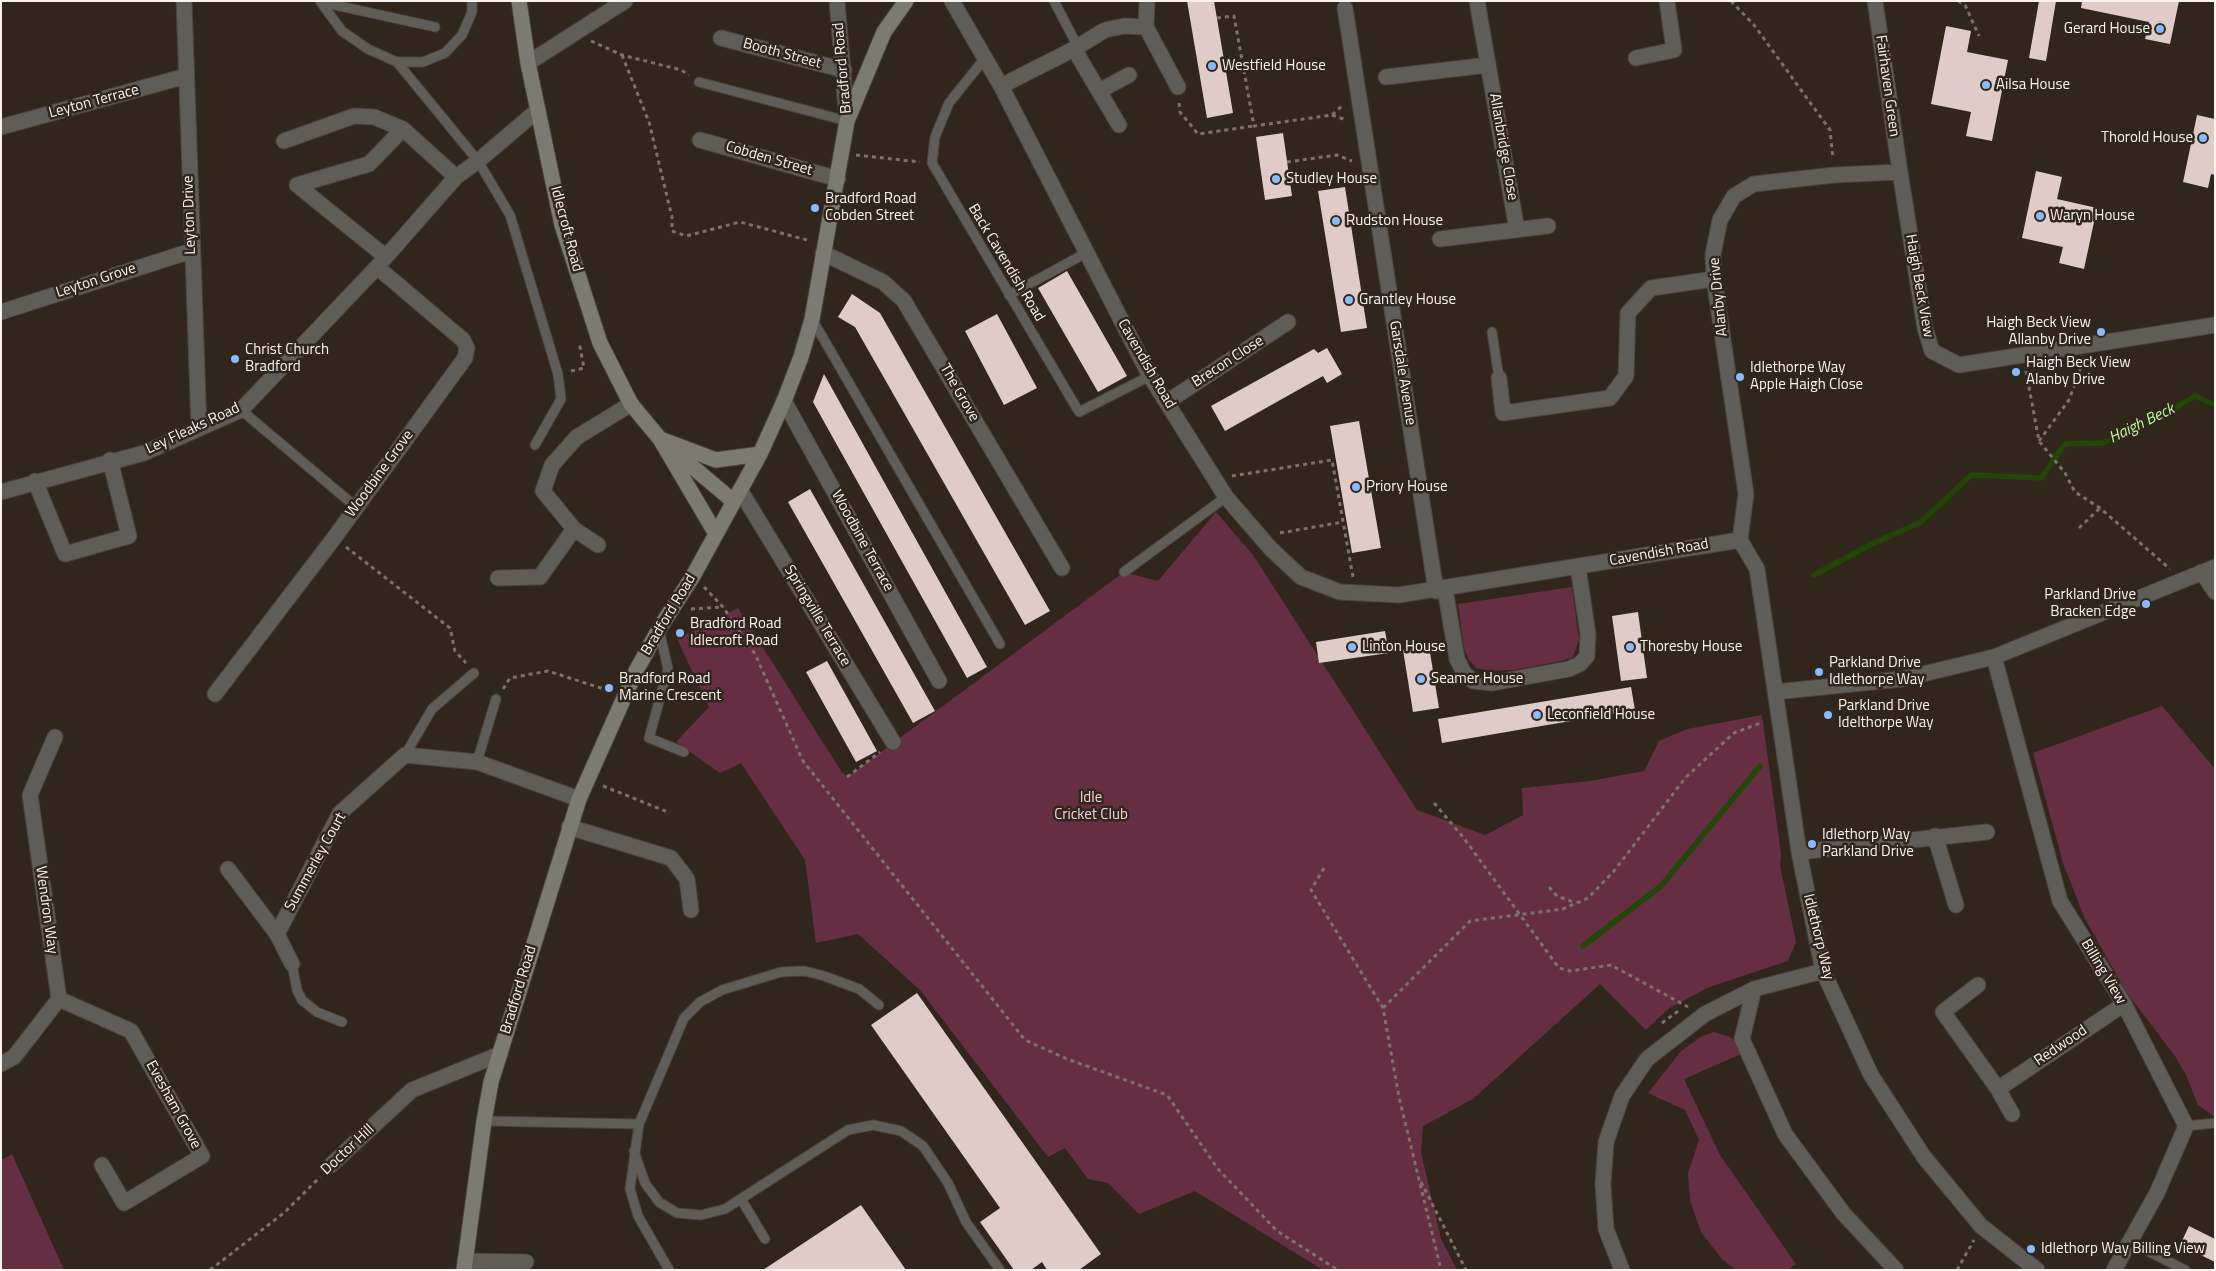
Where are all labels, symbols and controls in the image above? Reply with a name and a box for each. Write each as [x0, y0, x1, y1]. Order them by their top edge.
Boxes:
place label: Gerard House [2064, 20, 2150, 38]
street label: Bradford Road [830, 22, 856, 114]
marker: Gerard House [2154, 23, 2166, 35]
street label: Fairhaven Green [1871, 34, 1903, 138]
street label: Booth Street [741, 35, 823, 73]
place label: Westfield House [1222, 57, 1326, 75]
marker: Westfield House [1206, 60, 1218, 72]
place label: Ailsa House [1996, 76, 2070, 94]
marker: Ailsa House [1980, 79, 1992, 91]
street label: Leyton Terrace [47, 81, 141, 123]
street label: Allanbridge Close [1485, 92, 1521, 202]
place label: Thorold House [2101, 129, 2193, 147]
marker: Thorold House [2197, 132, 2209, 144]
street label: Cobden Street [724, 138, 814, 180]
place label: Studley House [1286, 170, 1377, 188]
marker: Studley House [1270, 173, 1282, 185]
street label: Leyton Drive [180, 175, 200, 255]
street label: Idlecroft Road [546, 184, 586, 274]
place label: Bradford Road Cobden Street [825, 190, 916, 225]
street label: Back Cavendish Road [964, 201, 1048, 325]
marker: Bradford Road Cobden Street [809, 202, 821, 214]
place label: Waryn House [2050, 207, 2135, 225]
marker: Waryn House [2034, 210, 2046, 222]
place label: Rudston House [1346, 212, 1443, 230]
marker: Rudston House [1330, 215, 1342, 227]
street label: Haigh Beck View [1901, 233, 1937, 339]
street label: Alanby Drive [1706, 257, 1732, 337]
street label: Leyton Grove [54, 260, 138, 302]
place label: Grantley House [1359, 291, 1456, 309]
marker: Grantley House [1343, 294, 1355, 306]
place label: Haigh Beck View Allanby Drive [1986, 314, 2091, 349]
street label: Cavendish Road [1113, 316, 1179, 412]
street label: Garsdale Avenue [1385, 319, 1419, 427]
marker: Haigh Beck View Allanby Drive [2095, 326, 2107, 338]
street label: Brecon Close [1189, 332, 1267, 392]
place label: Christ Church Bradford [245, 341, 329, 376]
marker: Christ Church Bradford [229, 353, 241, 365]
place label: Haigh Beck View Alanby Drive [2026, 354, 2131, 389]
place label: Idlethorpe Way Apple Haigh Close [1750, 359, 1863, 394]
street label: The Grove [935, 361, 983, 425]
marker: Haigh Beck View Alanby Drive [2010, 366, 2022, 378]
marker: Idlethorpe Way Apple Haigh Close [1734, 371, 1746, 383]
street label: Ley Fleaks Road [143, 399, 243, 459]
water label: Haigh Beck [2106, 400, 2178, 448]
street label: Woodbine Grove [342, 427, 418, 521]
place label: Priory House [1366, 478, 1448, 496]
marker: Priory House [1350, 481, 1362, 493]
street label: Woodbine Terrace [827, 487, 897, 595]
street label: Cavendish Road [1608, 535, 1710, 571]
street label: Springville Terrace [780, 562, 854, 670]
street label: Bradford Road [638, 571, 700, 659]
place label: Parkland Drive Bracken Edge [2044, 586, 2136, 621]
marker: Parkland Drive Bracken Edge [2140, 598, 2152, 610]
place label: Bradford Road Idlecroft Road [690, 615, 781, 650]
marker: Bradford Road Idlecroft Road [674, 627, 686, 639]
place label: Linton House [1362, 638, 1446, 656]
place label: Thoresby House [1640, 638, 1742, 656]
marker: Linton House [1346, 641, 1358, 653]
marker: Thoresby House [1624, 641, 1636, 653]
place label: Parkland Drive Idlethorpe Way [1829, 654, 1925, 689]
marker: Parkland Drive Idlethorpe Way [1813, 666, 1825, 678]
place label: Bradford Road Marine Crescent [619, 670, 722, 705]
place label: Seamer House [1431, 670, 1523, 688]
marker: Seamer House [1415, 673, 1427, 685]
marker: Bradford Road Marine Crescent [603, 682, 615, 694]
place label: Parkland Drive Idelthorpe Way [1838, 697, 1934, 732]
place label: Leconfield House [1547, 706, 1655, 724]
marker: Leconfield House [1531, 709, 1543, 721]
marker: Parkland Drive Idelthorpe Way [1822, 709, 1834, 721]
park label: Idle Cricket Club [1054, 789, 1128, 824]
street label: Summerley Court [282, 810, 350, 914]
place label: Idlethorp Way Parkland Drive [1822, 826, 1914, 861]
marker: Idlethorp Way Parkland Drive [1806, 838, 1818, 850]
street label: Wendron Way [31, 865, 61, 955]
street label: Idlethorp Way [1799, 892, 1837, 982]
street label: Billing View [2077, 936, 2129, 1008]
street label: Bradford Road [497, 944, 541, 1036]
street label: Redwood [2031, 1022, 2091, 1070]
street label: Evesham Grove [141, 1058, 205, 1152]
street label: Doctor Hill [318, 1121, 378, 1179]
place label: Idlethorp Way Billing View [2041, 1240, 2205, 1258]
marker: Idlethorp Way Billing View [2025, 1243, 2037, 1255]

